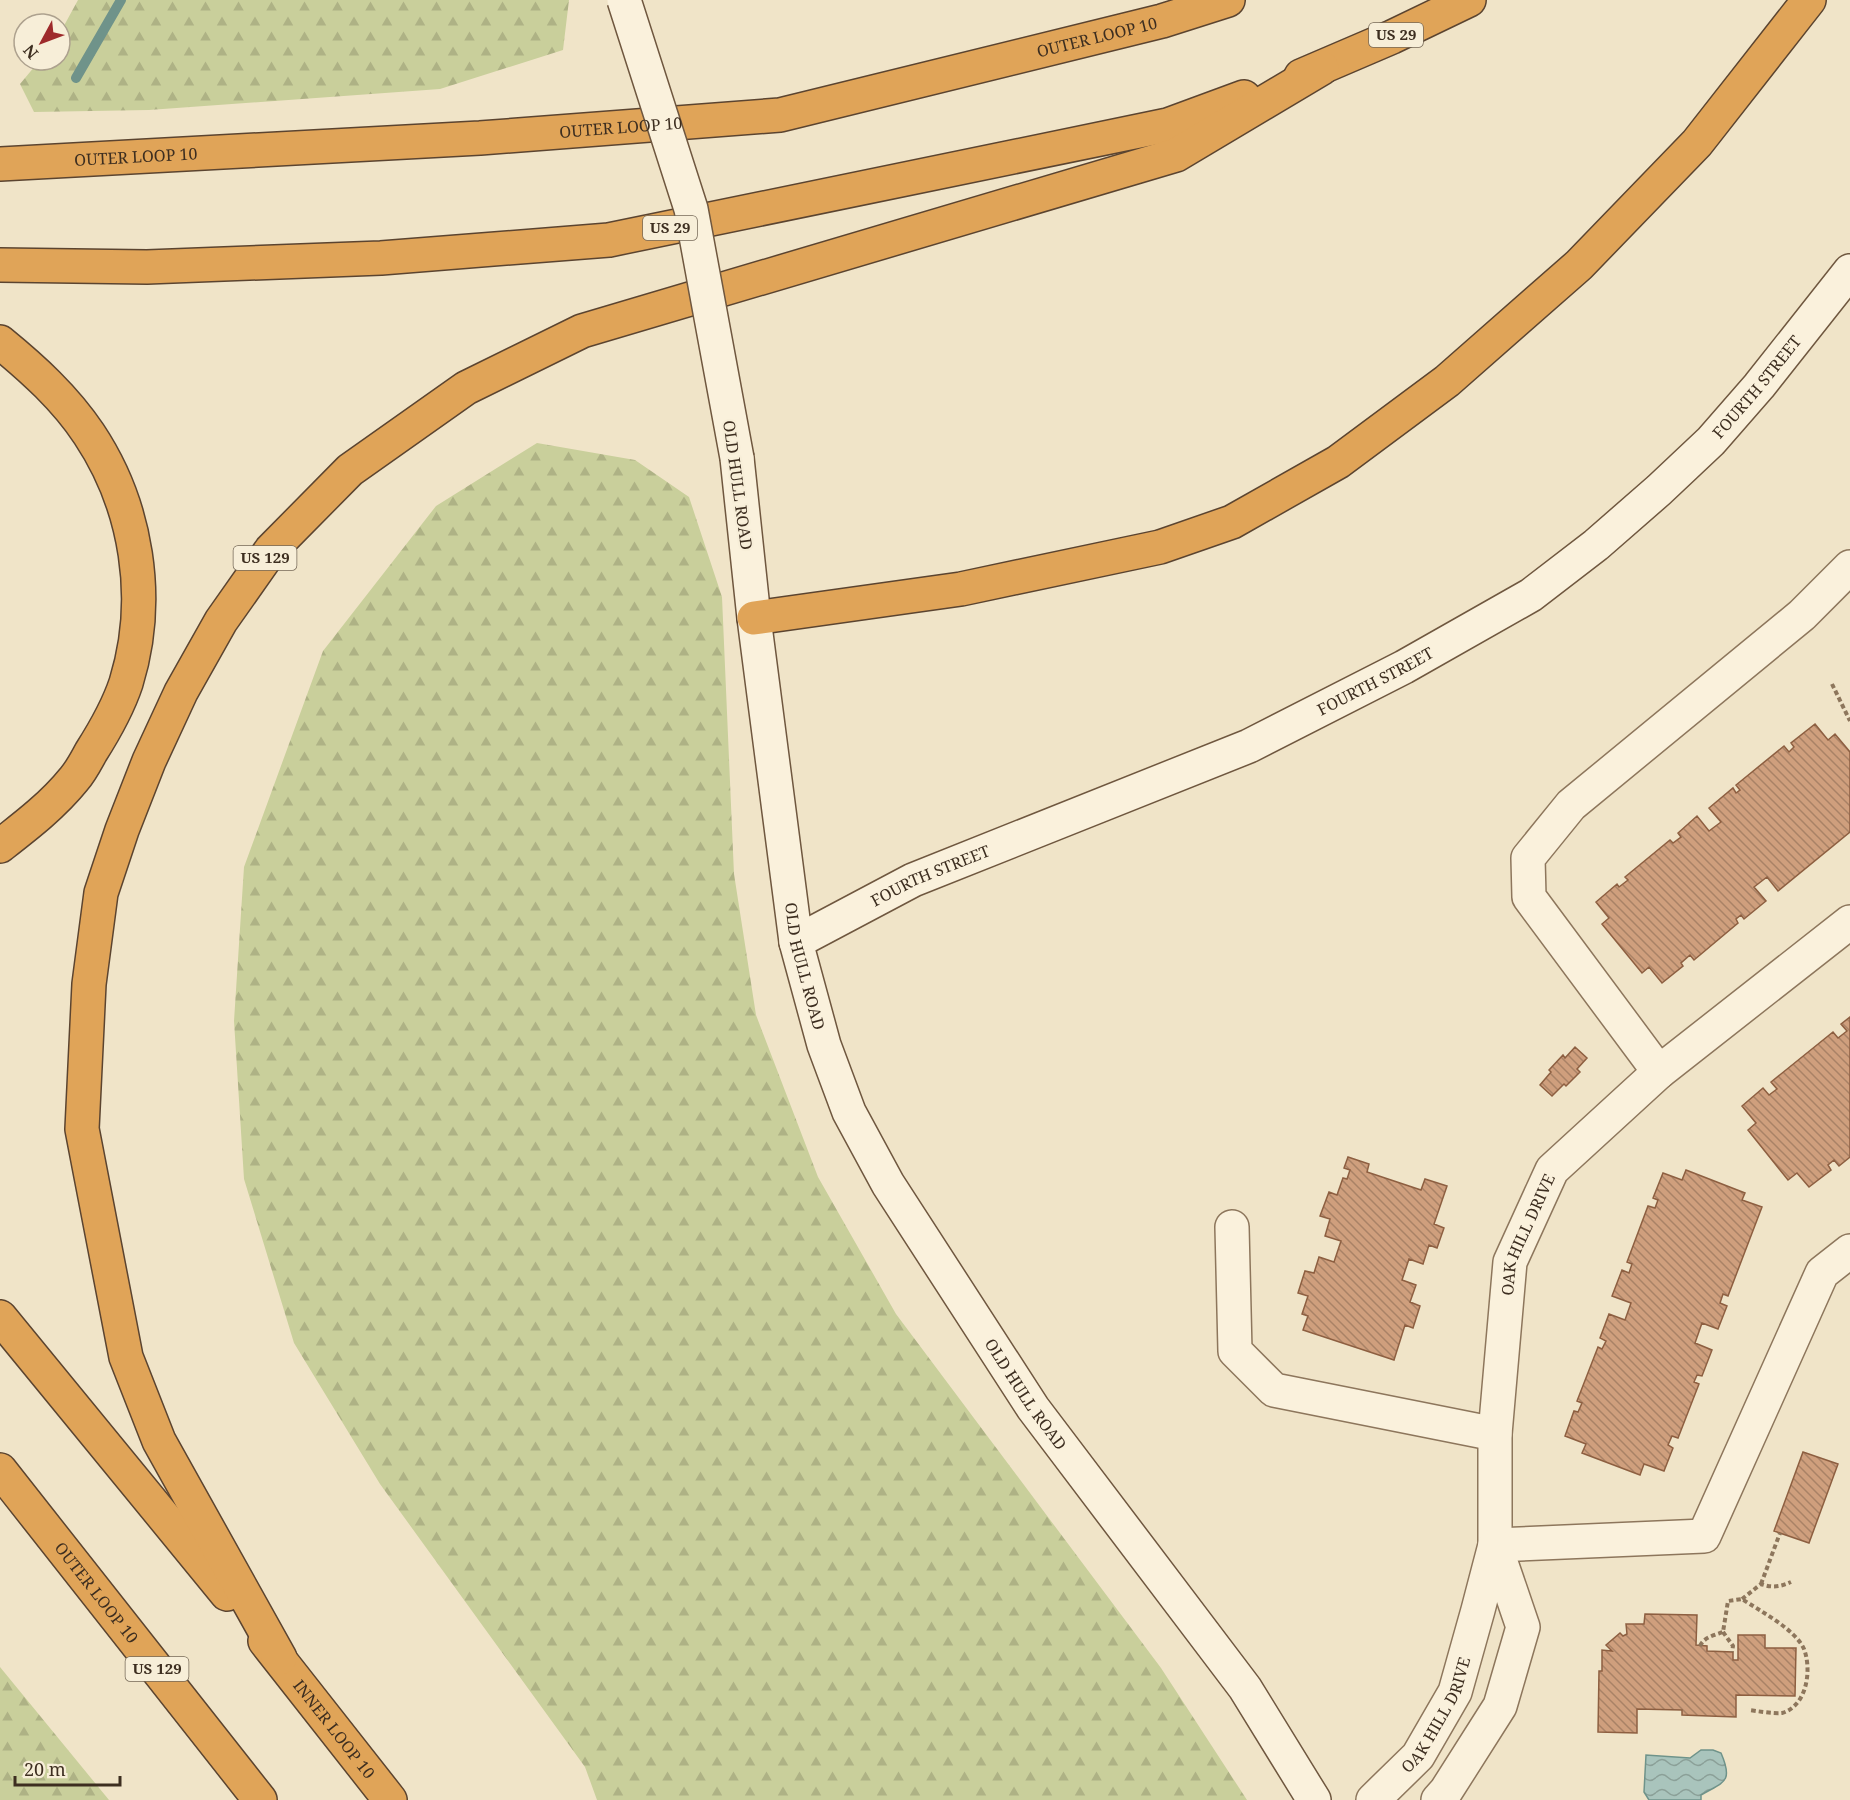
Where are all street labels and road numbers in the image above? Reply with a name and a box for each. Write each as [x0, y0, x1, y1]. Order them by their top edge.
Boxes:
street label: OUTER LOOP 10 [1034, 12, 1159, 62]
road number: US 29 [1369, 23, 1423, 47]
street label: OUTER LOOP 10 [559, 112, 683, 143]
street label: OUTER LOOP 10 [74, 142, 198, 171]
road number: US 29 [643, 216, 697, 240]
street label: FOURTH STREET [1707, 331, 1806, 443]
street label: OLD HULL ROAD [718, 419, 758, 551]
road number: US 129 [234, 546, 296, 570]
street label: FOURTH STREET [1313, 642, 1437, 720]
street label: FOURTH STREET [867, 839, 993, 911]
street label: OLD HULL ROAD [780, 901, 830, 1032]
street label: OAK HILL DRIVE [1496, 1170, 1560, 1297]
street label: OLD HULL ROAD [980, 1334, 1072, 1454]
street label: OUTER LOOP 10 [50, 1537, 143, 1648]
street label: OAK HILL DRIVE [1396, 1654, 1475, 1778]
road number: US 129 [126, 1657, 188, 1681]
street label: INNER LOOP 10 [288, 1675, 380, 1783]

